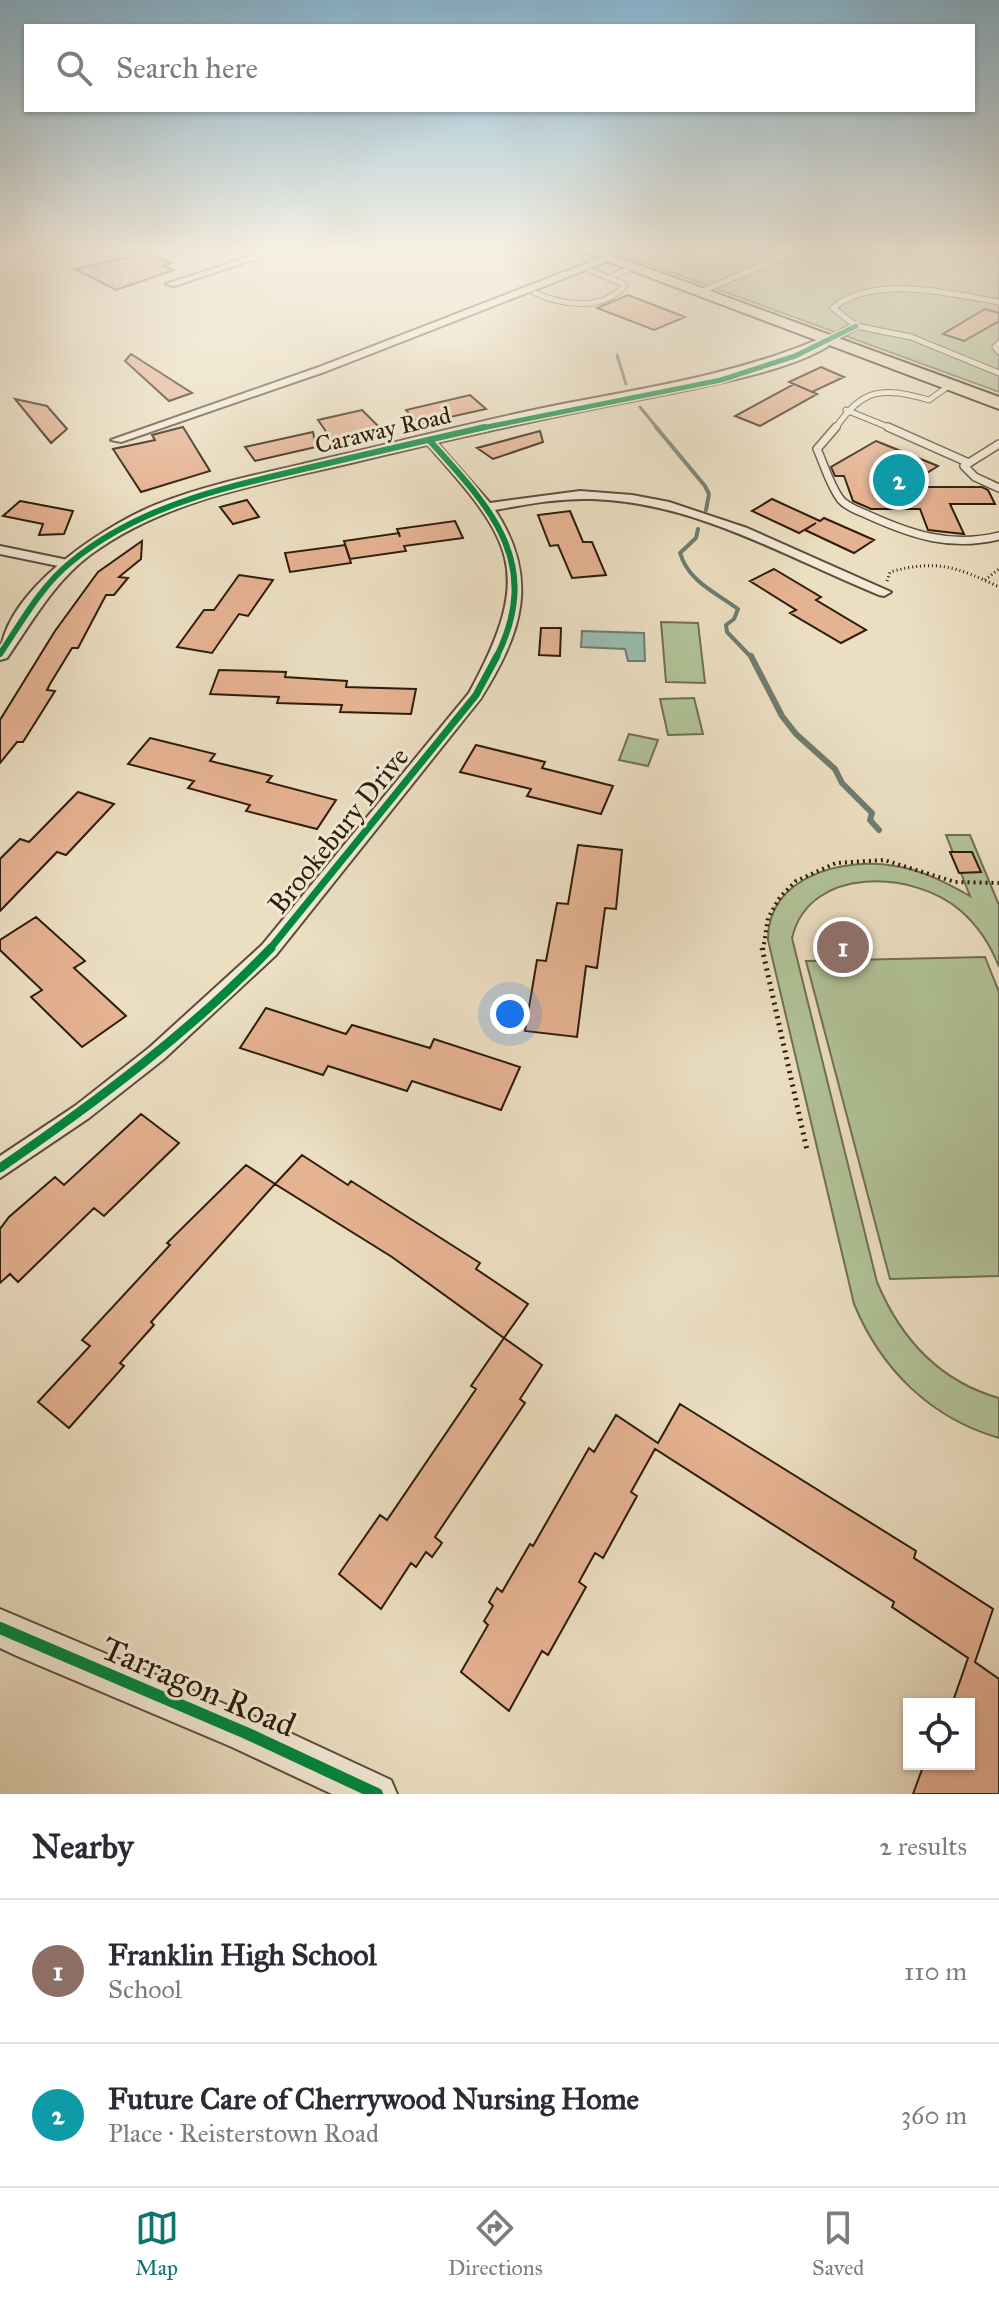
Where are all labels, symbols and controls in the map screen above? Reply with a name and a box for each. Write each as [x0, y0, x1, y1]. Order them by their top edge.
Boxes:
search box [24, 24, 975, 112]
icon: search [52, 46, 96, 90]
text: Search here [116, 50, 258, 86]
street label: Caraway Road [312, 400, 454, 460]
pin: 2 [873, 450, 925, 510]
street label: Brookebury Drive [260, 740, 416, 921]
pin: 1 [817, 917, 869, 977]
your location [490, 994, 530, 1034]
street label: Tarragon Road [96, 1627, 302, 1746]
map controls [903, 1698, 975, 1770]
button: locate [903, 1698, 975, 1770]
text: Nearby [32, 1826, 134, 1867]
text: 2 results [879, 1830, 967, 1862]
text: Franklin High School [108, 1937, 377, 1973]
text: 1 [53, 1955, 63, 1987]
text: 110 m [904, 1955, 967, 1987]
text: School [108, 1973, 182, 2005]
text: Future Care of Cherrywood Nursing Home [108, 2081, 639, 2117]
text: 2 [52, 2099, 64, 2131]
text: 360 m [901, 2099, 967, 2131]
text: Place · Reisterstown Road [108, 2117, 379, 2149]
tab: Map [135, 2206, 179, 2281]
tab: Directions [448, 2206, 543, 2281]
tab: Saved [812, 2206, 864, 2281]

